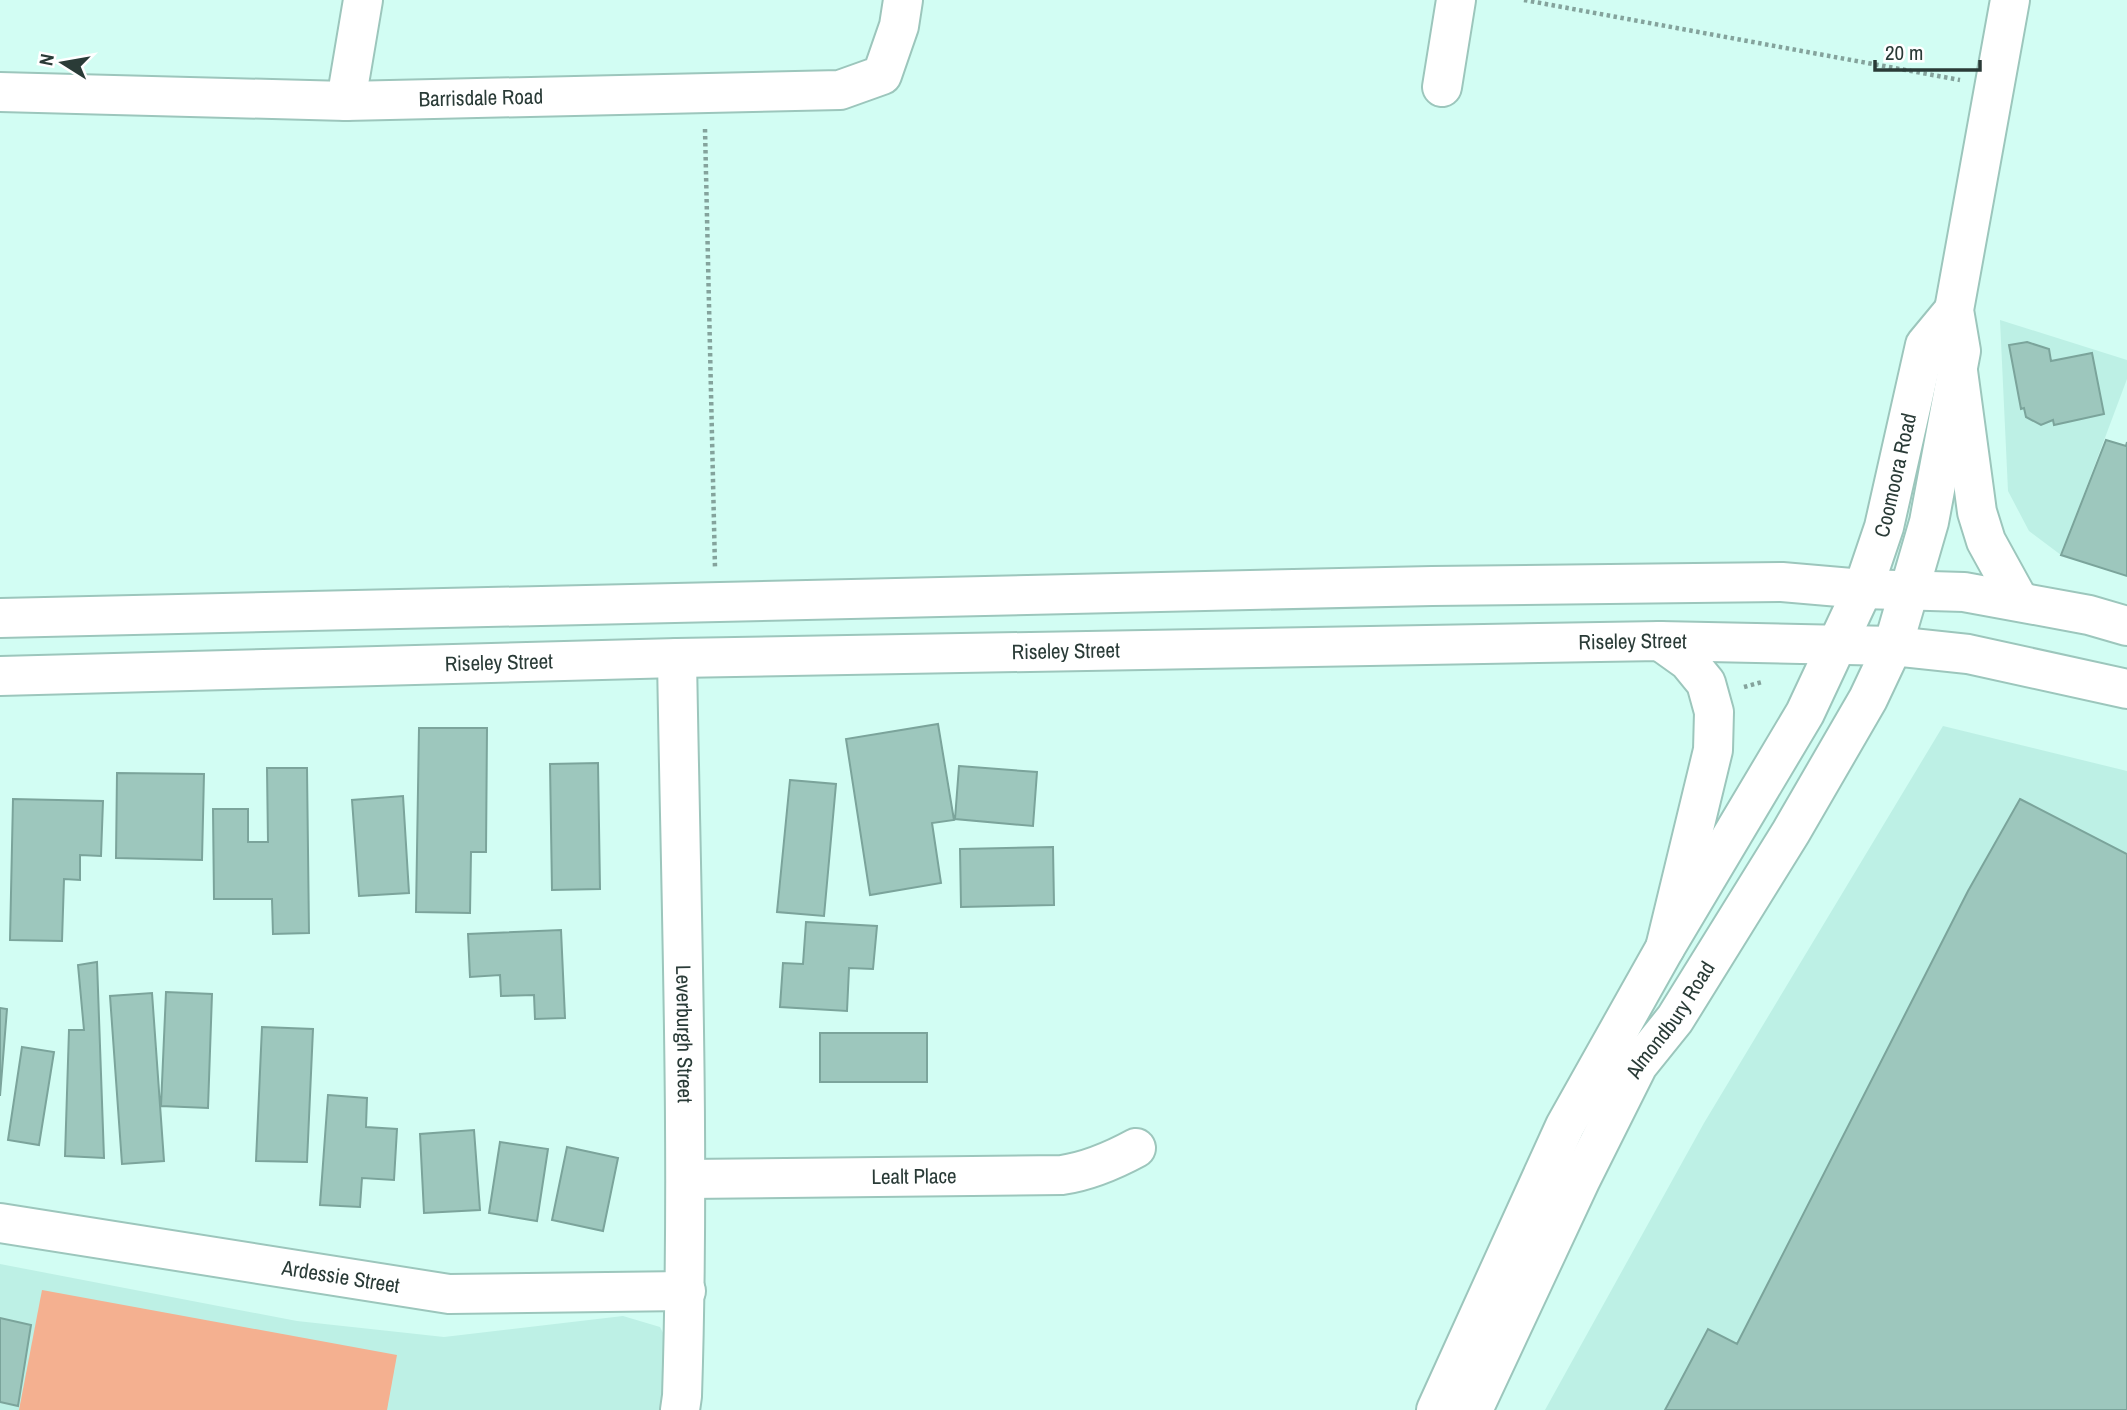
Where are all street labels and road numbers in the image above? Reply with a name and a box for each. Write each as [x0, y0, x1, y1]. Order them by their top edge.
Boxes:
street label: Barrisdale Road [418, 82, 543, 113]
street label: Coomoora Road [1867, 410, 1923, 541]
street label: Riseley Street [1578, 626, 1687, 656]
street label: Riseley Street [1011, 635, 1120, 666]
street label: Riseley Street [444, 646, 554, 678]
street label: Almondbury Road [1618, 955, 1721, 1084]
street label: Leverburgh Street [669, 965, 700, 1103]
street label: Lealt Place [871, 1161, 957, 1191]
street label: Ardessie Street [279, 1253, 402, 1300]

